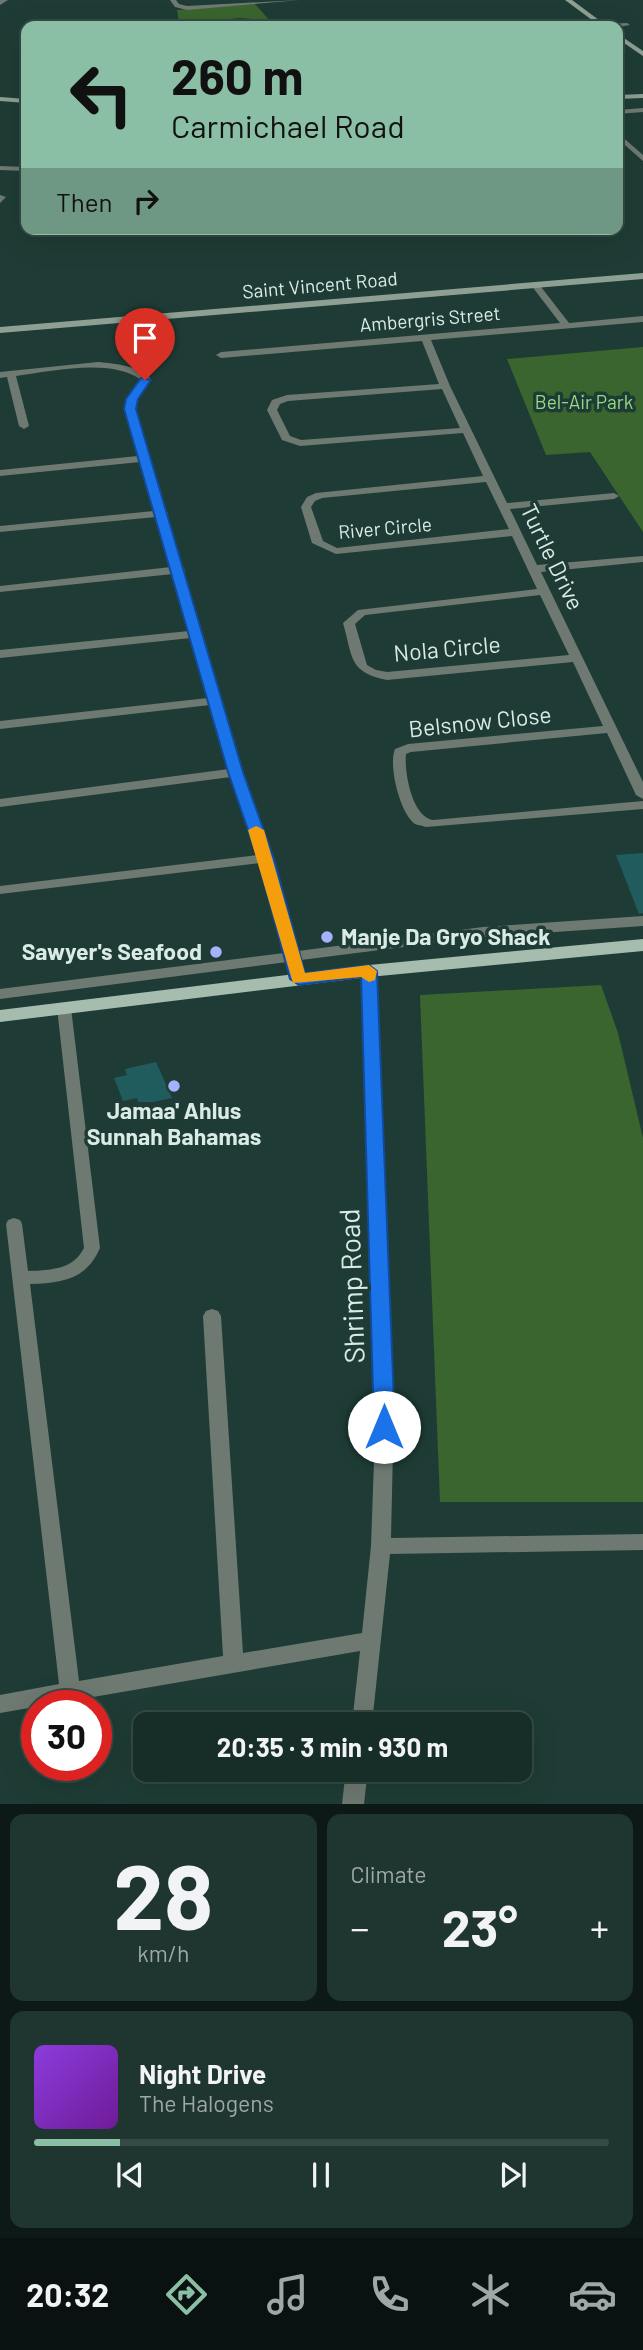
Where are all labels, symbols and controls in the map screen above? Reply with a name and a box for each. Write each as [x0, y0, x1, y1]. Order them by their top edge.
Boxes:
text: 260 m [171, 46, 303, 105]
icon: left [56, 49, 147, 140]
text: Carmichael Road [171, 106, 405, 144]
icon: right [127, 182, 165, 220]
text: Then [56, 186, 113, 217]
street label: Saint Vincent Road [241, 266, 398, 303]
street label: Ambergris Street [359, 301, 501, 336]
pin [115, 308, 175, 380]
icon: arrive [126, 319, 164, 357]
park label: Bel-Air Park [535, 390, 633, 413]
street label: Turtle Drive [515, 499, 591, 614]
street label: River Circle [337, 512, 433, 543]
street label: Nola Circle [392, 629, 502, 667]
street label: Belsnow Close [407, 700, 553, 742]
place label: Manje Da Gryo Shack [341, 922, 550, 950]
marker: Manje Da Gryo Shack [319, 929, 335, 945]
place label: Sawyer's Seafood [22, 937, 202, 965]
marker: Sawyer's Seafood [208, 944, 224, 960]
marker: Jamaa' Ahlus Sunnah Bahamas [166, 1078, 182, 1094]
place label: Jamaa' Ahlus Sunnah Bahamas [87, 1096, 261, 1150]
street label: Shrimp Road [331, 1208, 371, 1364]
position arrow [347, 1390, 421, 1464]
speed limit sign: 30 [21, 1690, 112, 1781]
text: 20:35 · 3 min · 930 m [217, 1731, 448, 1762]
text: 28 [113, 1839, 213, 1948]
text: Climate [351, 1860, 427, 1888]
text: 23° [442, 1895, 518, 1957]
text: − [351, 1904, 370, 1950]
text: + [590, 1904, 609, 1950]
text: km/h [137, 1939, 189, 1967]
text: Night Drive [139, 2058, 266, 2089]
text: The Halogens [139, 2089, 274, 2117]
icon: previous [111, 2156, 149, 2194]
icon: pause [302, 2156, 340, 2194]
icon: next [494, 2156, 532, 2194]
icon: directions [162, 2270, 211, 2319]
icon: music [263, 2270, 312, 2319]
icon: phone [365, 2270, 414, 2319]
icon: climate [466, 2270, 515, 2319]
icon: car [568, 2270, 617, 2319]
text: 20:32 [26, 2275, 109, 2313]

